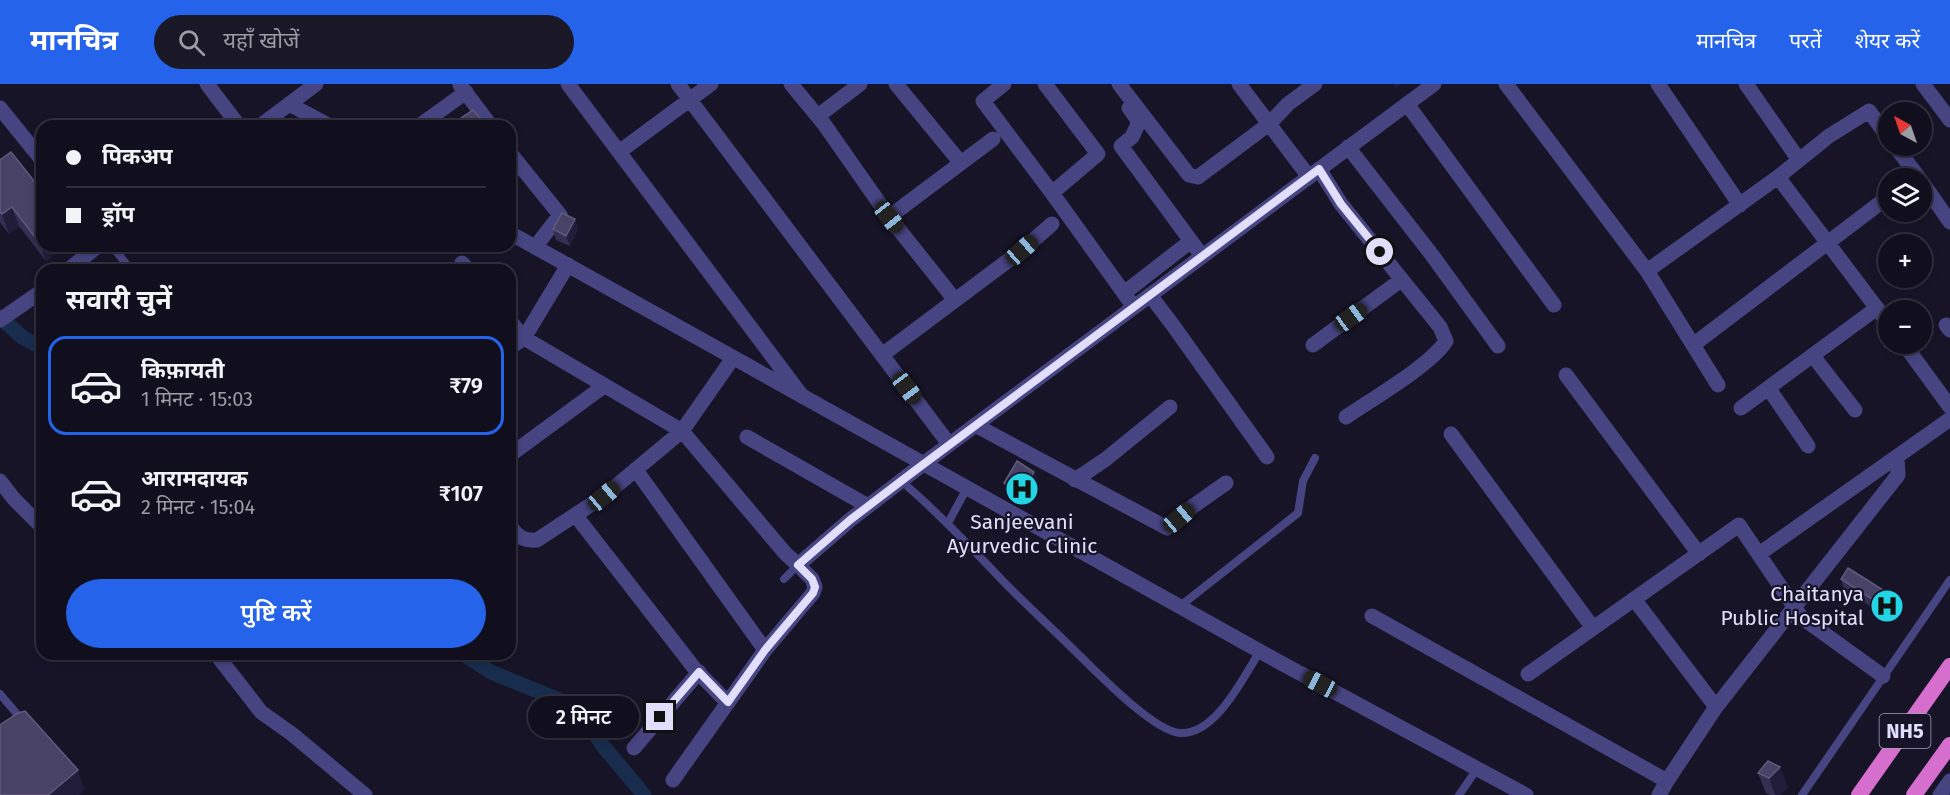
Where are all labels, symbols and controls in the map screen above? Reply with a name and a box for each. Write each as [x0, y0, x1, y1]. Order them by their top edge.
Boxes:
search box [154, 15, 574, 69]
text: मानचित्र [30, 24, 118, 57]
icon: search [175, 26, 208, 59]
text: यहाँ खोजें [223, 27, 299, 54]
text: मानचित्र [1696, 28, 1756, 54]
text: परतें [1789, 28, 1822, 54]
text: शेयर करें [1855, 28, 1920, 54]
north arrow [1878, 102, 1932, 156]
map controls [1878, 102, 1932, 354]
text: पिकअप [102, 143, 173, 170]
button: layers [1878, 168, 1932, 222]
car [871, 197, 907, 237]
text: ड्रॉप [102, 201, 135, 228]
car [1003, 231, 1041, 269]
button: + [1878, 234, 1932, 288]
route start [1366, 238, 1393, 265]
text: सवारी चुनें [66, 284, 172, 316]
car [1331, 299, 1371, 335]
button: − [1878, 300, 1932, 354]
text: किफ़ायती [141, 357, 225, 384]
icon: car [69, 359, 123, 413]
car [889, 368, 925, 408]
text: ₹79 [449, 372, 483, 399]
text: 1 मिनट · 15:03 [141, 387, 253, 411]
text: आरामदायक [141, 465, 248, 492]
icon: car [69, 467, 123, 521]
hospital icon: Sanjeevani Ayurvedic Clinic [1004, 471, 1040, 507]
car [584, 478, 624, 514]
text: ₹107 [439, 480, 483, 507]
text: 2 मिनट · 15:04 [141, 495, 255, 519]
car [1159, 500, 1199, 536]
place label: Sanjeevani Ayurvedic Clinic [947, 509, 1097, 559]
button: पुष्टि करें [66, 579, 486, 648]
place label: Chaitanya Public Hospital [1720, 581, 1864, 631]
hospital icon: Chaitanya Public Hospital [1869, 588, 1905, 624]
car [1300, 668, 1340, 700]
callout: 2 मिनट [528, 696, 639, 738]
route end [646, 703, 673, 730]
text: 2 मिनट [556, 705, 611, 729]
road number: NH5 [1880, 714, 1930, 748]

